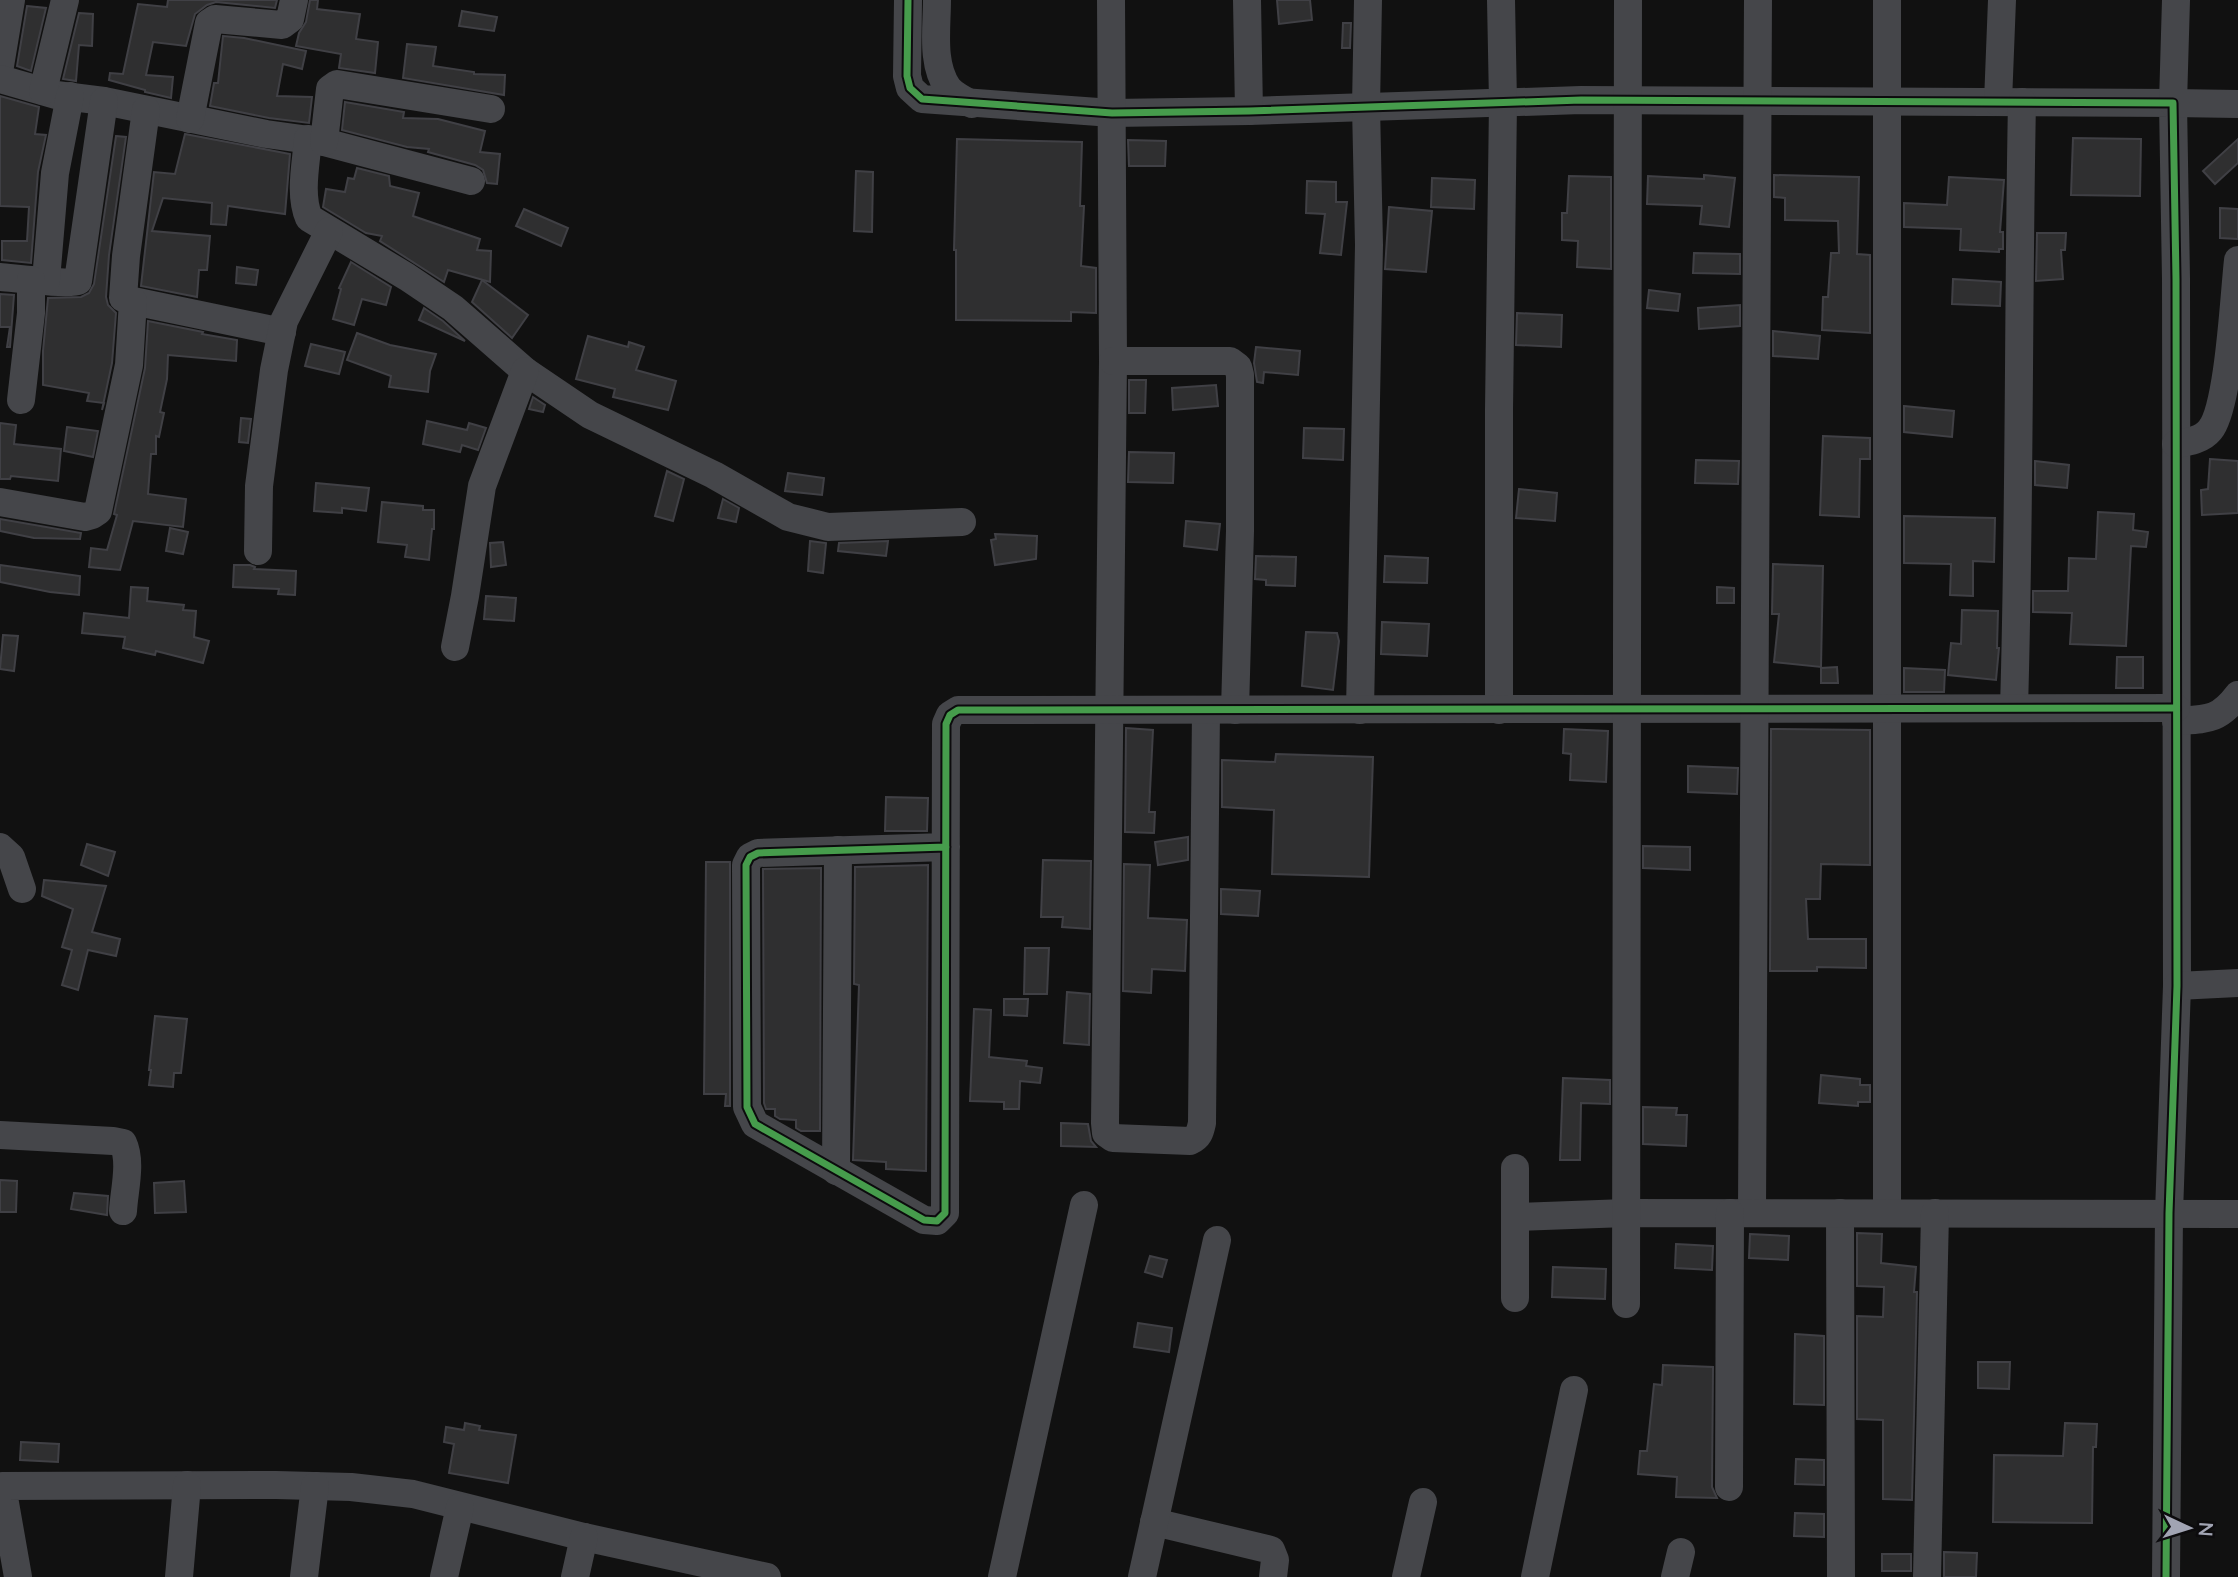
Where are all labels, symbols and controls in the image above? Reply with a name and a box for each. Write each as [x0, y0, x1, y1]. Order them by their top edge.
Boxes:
north arrow [2154, 1493, 2224, 1563]
text: N [2194, 1521, 2218, 1537]

